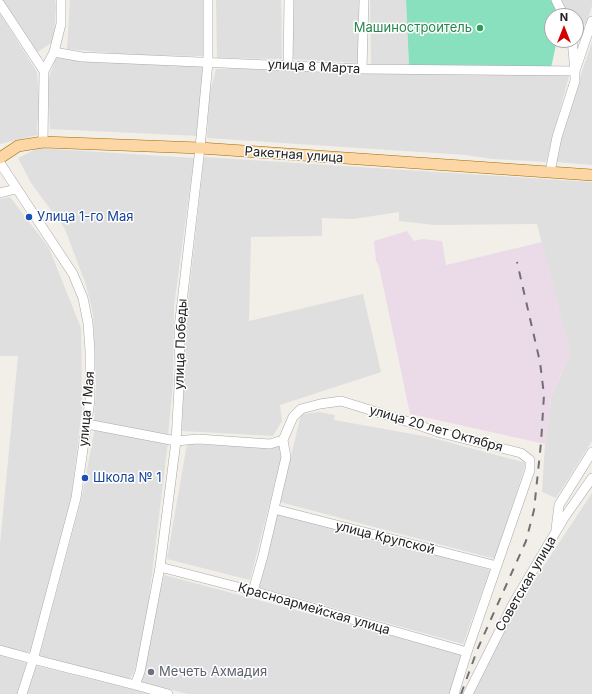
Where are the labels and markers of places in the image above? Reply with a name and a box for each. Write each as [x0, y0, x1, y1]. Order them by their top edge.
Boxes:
place label: Машиностроитель [354, 20, 472, 36]
marker: Машиностроитель [475, 23, 485, 33]
place label: Улица 1-го Мая [37, 209, 133, 225]
marker: Улица 1-го Мая [24, 212, 34, 222]
place label: Школа № 1 [93, 470, 162, 486]
marker: Школа № 1 [80, 473, 90, 483]
place label: Мечеть Ахмадия [159, 664, 267, 680]
marker: Мечеть Ахмадия [146, 667, 156, 677]

